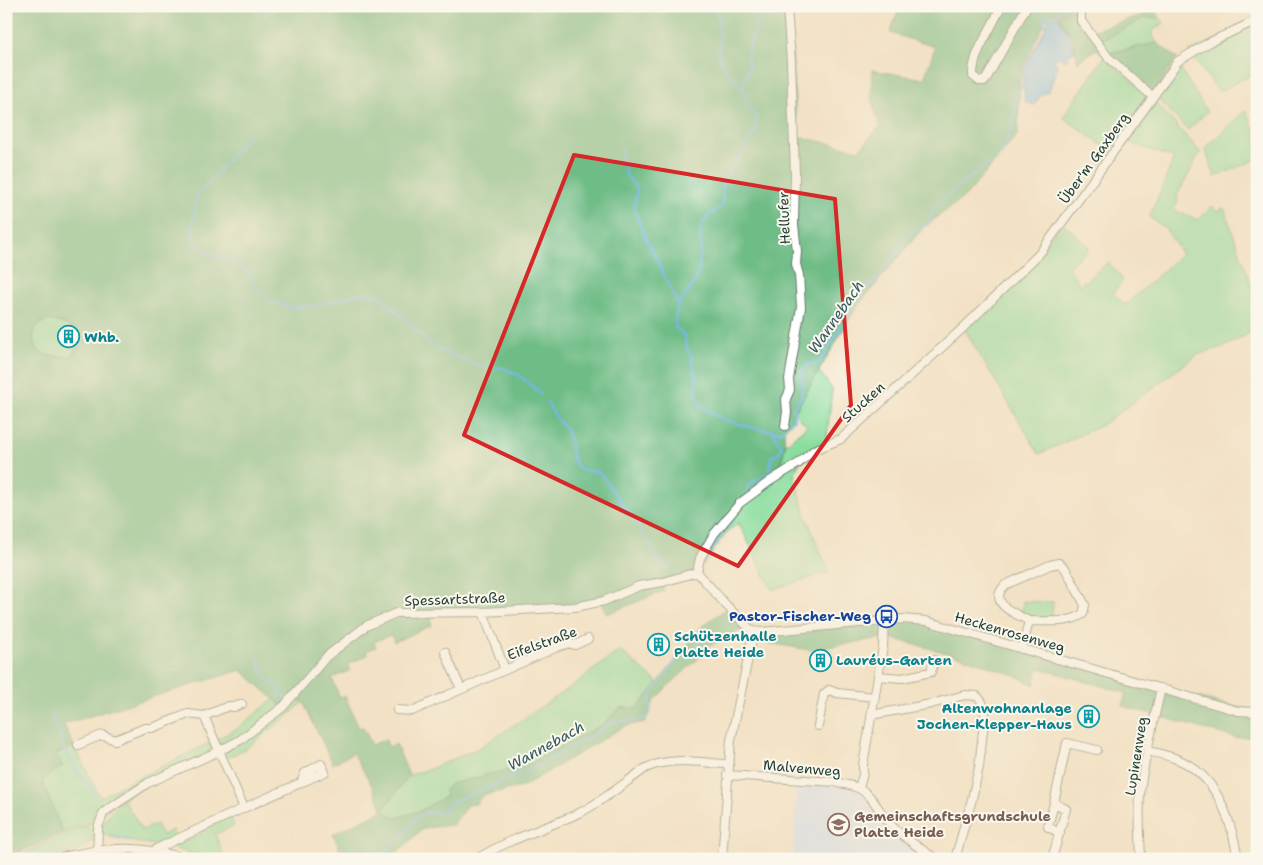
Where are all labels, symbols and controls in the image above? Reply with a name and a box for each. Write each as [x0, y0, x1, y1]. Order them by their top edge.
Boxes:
street label: Über'm Gaxberg [1055, 109, 1133, 207]
street label: Hellufer [774, 191, 794, 245]
water label: Wannebach [803, 276, 869, 358]
building icon: Whb. [56, 325, 80, 349]
place label: Whb. [84, 328, 119, 346]
street label: Stucken [838, 378, 889, 426]
street label: Spessartstraße [404, 588, 506, 610]
bus stop icon: Pastor-Fischer-Weg [875, 604, 899, 628]
place label: Pastor-Fischer-Weg [729, 607, 871, 625]
street label: Heckenrosenweg [953, 608, 1067, 656]
street label: Eifelstraße [505, 622, 579, 664]
place label: Schützenhalle Platte Heide [674, 627, 777, 661]
building icon: Schützenhalle Platte Heide [646, 632, 670, 656]
building icon: Lauréus-Garten [808, 648, 832, 672]
place label: Lauréus-Garten [836, 651, 952, 669]
place label: Altenwohnanlage Jochen-Klepper-Haus [917, 699, 1072, 733]
building icon: Altenwohnanlage Jochen-Klepper-Haus [1076, 704, 1100, 728]
street label: Lupinenweg [1121, 715, 1151, 797]
water label: Wannebach [504, 717, 588, 775]
street label: Malvenweg [762, 756, 842, 780]
place label: Gemeinschaftsgrundschule Platte Heide [854, 807, 1051, 841]
school or university icon: Gemeinschaftsgrundschule Platte Heide [826, 812, 850, 836]

